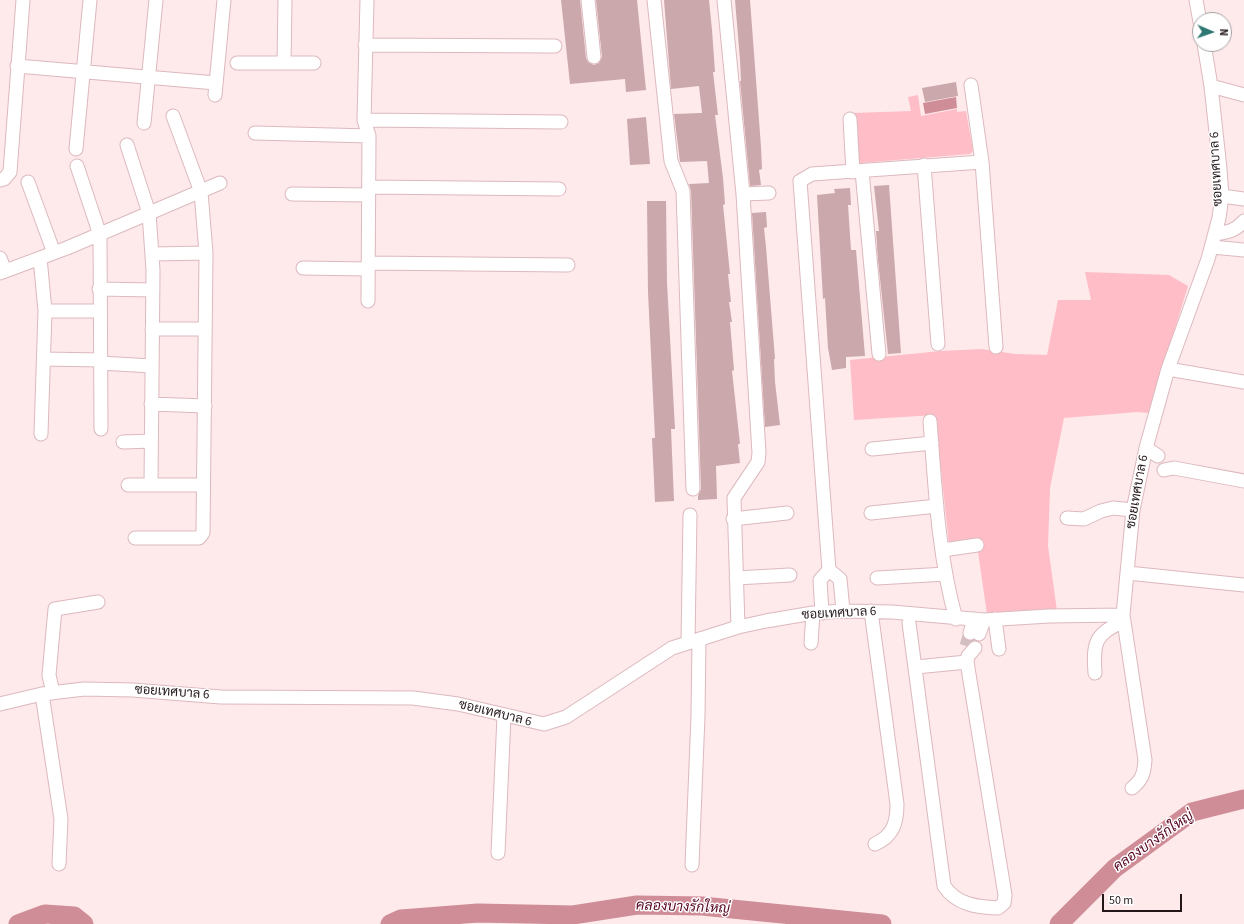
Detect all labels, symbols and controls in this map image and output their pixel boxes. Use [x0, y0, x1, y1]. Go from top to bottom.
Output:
north arrow [1192, 12, 1232, 52]
text: N [1216, 28, 1231, 36]
street label: ซอยเทศบาล 6 [1207, 131, 1227, 207]
street label: ซอยเทศบาล 6 [1124, 454, 1152, 530]
street label: ซอยเทศบาล 6 [801, 604, 877, 624]
street label: ซอยเทศบาล 6 [134, 683, 210, 703]
street label: ซอยเทศบาล 6 [457, 697, 533, 731]
water label: คลองบางรักใหญ่ [1111, 808, 1197, 876]
scale bar [1104, 886, 1184, 912]
text: 50 m [1109, 892, 1133, 909]
water label: คลองบางรักใหญ่ [636, 898, 730, 918]

